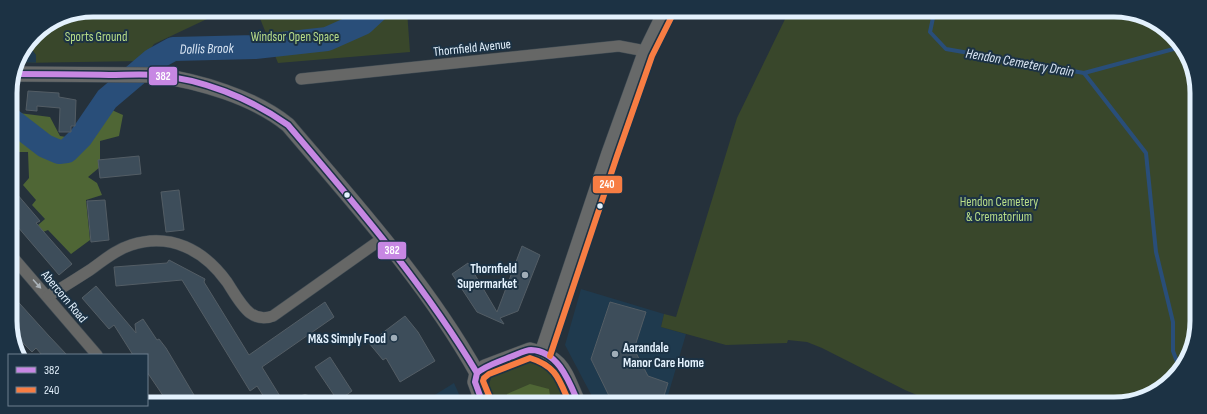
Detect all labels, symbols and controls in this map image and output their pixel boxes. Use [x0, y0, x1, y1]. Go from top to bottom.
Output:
park label: Sports Ground [65, 29, 127, 45]
park label: Windsor Open Space [251, 29, 339, 45]
street label: Thornfield Avenue [432, 36, 512, 60]
water label: Dollis Brook [179, 40, 234, 58]
water label: Hendon Cemetery Drain [964, 45, 1076, 80]
line badge: 382 [148, 66, 178, 86]
text: 382 [155, 70, 171, 83]
line badge: 240 [592, 175, 623, 194]
text: 240 [599, 178, 615, 191]
unlabelled marker [342, 190, 352, 200]
park label: Hendon Cemetery & Crematorium [960, 194, 1038, 225]
unlabelled marker [595, 201, 605, 211]
line badge: 382 [377, 241, 407, 260]
text: 382 [384, 244, 400, 257]
place label: Thornfield Supermarket [457, 261, 518, 292]
street label: Abercorn Road [37, 266, 91, 326]
marker: Thornfield Supermarket [520, 270, 530, 280]
one-way arrow [33, 279, 42, 289]
place label: M&S Simply Food [308, 331, 386, 347]
marker: M&S Simply Food [389, 333, 399, 343]
place label: Aarandale Manor Care Home [622, 340, 705, 371]
marker: Aarandale Manor Care Home [610, 349, 620, 359]
legend [8, 354, 148, 406]
text: 382 [44, 363, 59, 378]
text: 240 [44, 383, 59, 398]

